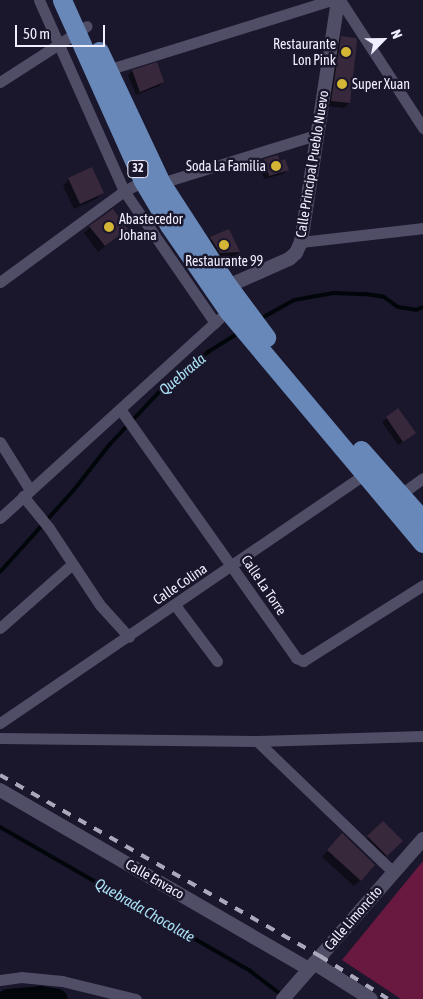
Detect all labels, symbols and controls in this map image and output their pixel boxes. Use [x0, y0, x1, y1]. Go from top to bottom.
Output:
scale bar [18, 15, 108, 47]
north arrow [358, 15, 408, 65]
text: 50 m [23, 25, 50, 42]
text: N [388, 27, 406, 41]
place label: Restaurante Lon Pink [273, 36, 336, 68]
marker: Restaurante Lon Pink [340, 46, 352, 58]
place label: Super Xuan [352, 76, 410, 92]
marker: Super Xuan [336, 78, 348, 90]
street label: Calle Principal Pueblo Nuevo [292, 89, 332, 239]
place label: Soda La Familia [186, 158, 266, 174]
road number: 32 [127, 160, 149, 178]
marker: Soda La Familia [270, 160, 282, 172]
place label: Abastecedor Johana [119, 211, 183, 243]
marker: Abastecedor Johana [103, 221, 115, 233]
marker: Restaurante 99 [218, 239, 230, 251]
place label: Restaurante 99 [185, 253, 263, 269]
water label: Quebrada [155, 349, 209, 399]
street label: Calle La Torre [238, 552, 290, 618]
street label: Calle Colina [150, 560, 210, 608]
street label: Calle Envaco [123, 855, 187, 903]
water label: Quebrada Chocolate [92, 874, 198, 946]
street label: Calle Limoncito [321, 883, 385, 953]

